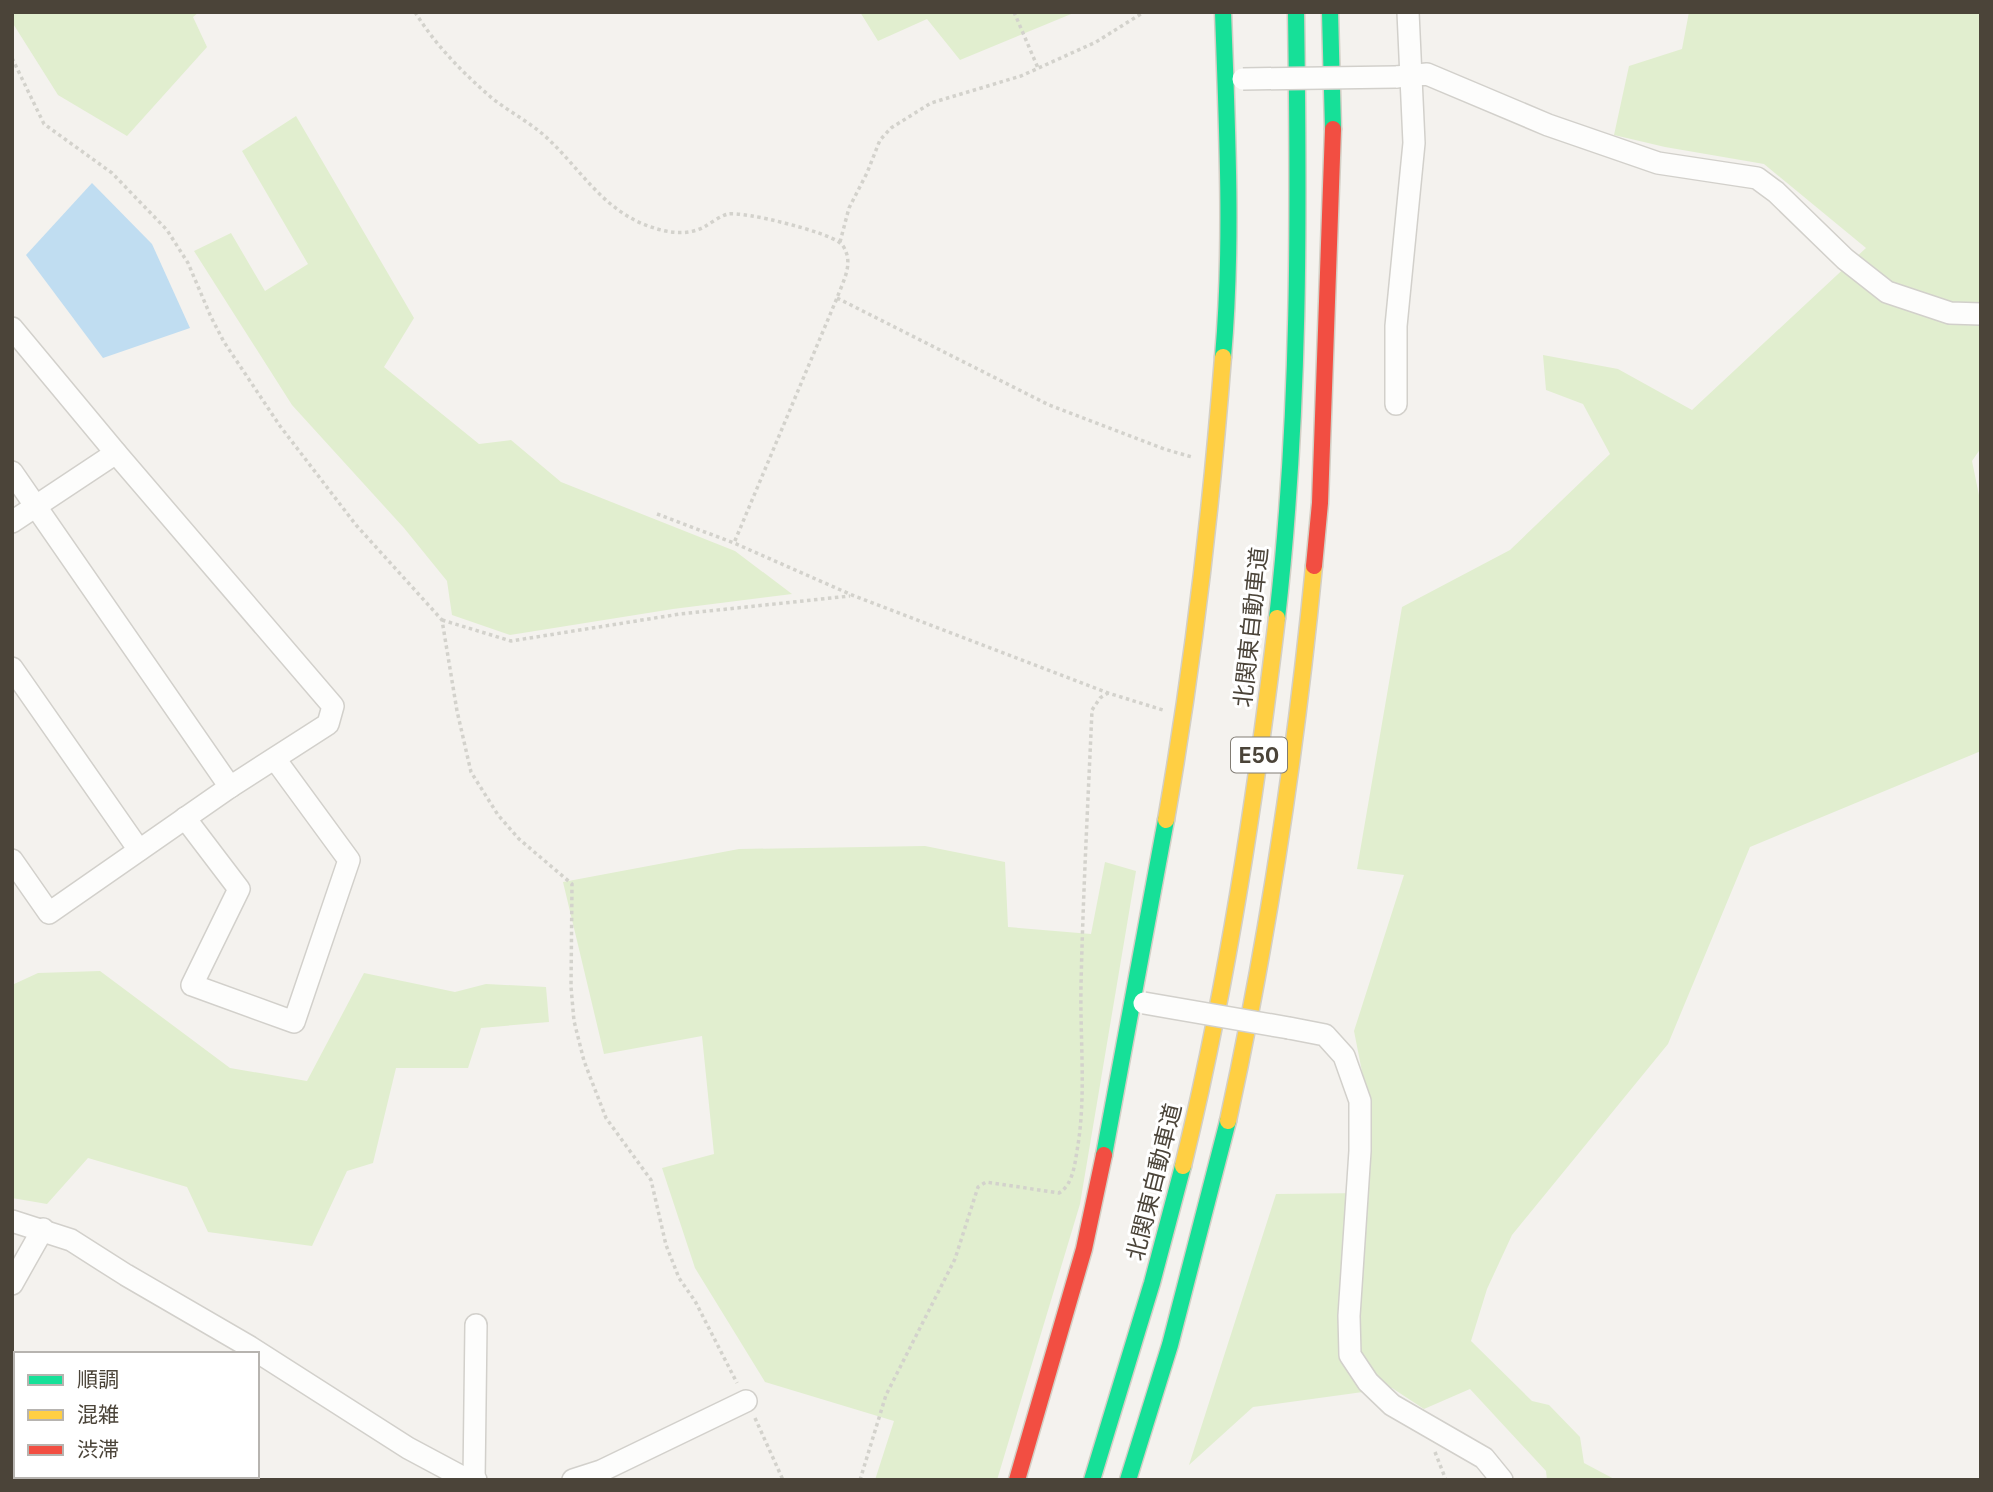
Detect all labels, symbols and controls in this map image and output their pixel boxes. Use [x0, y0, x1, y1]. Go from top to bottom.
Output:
street label: 北関東自動車道 [1229, 545, 1273, 709]
road number: E50 [1231, 738, 1287, 772]
street label: 北関東自動車道 [1121, 1101, 1187, 1263]
legend [14, 1352, 259, 1478]
text: 順調 [77, 1367, 119, 1392]
text: 混雑 [77, 1402, 119, 1427]
text: 渋滞 [77, 1437, 119, 1462]

